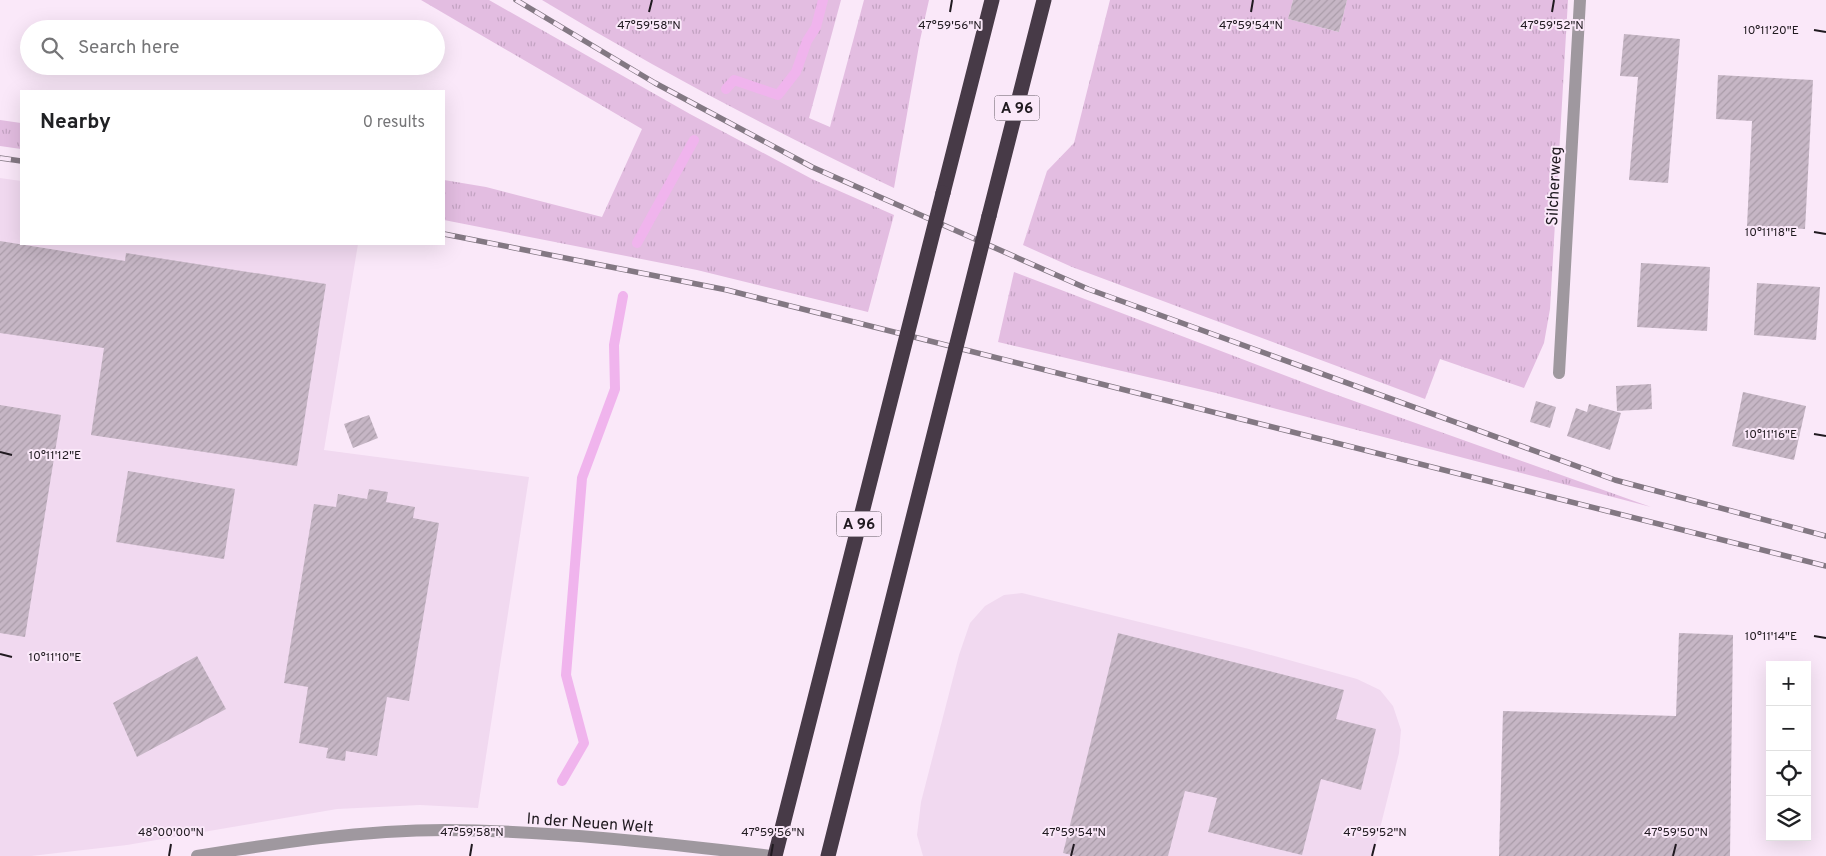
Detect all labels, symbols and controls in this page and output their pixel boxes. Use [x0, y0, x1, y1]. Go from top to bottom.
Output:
text: 47°59'58"N [617, 18, 681, 34]
text: 47°59'56"N [918, 18, 982, 34]
text: 47°59'54"N [1219, 18, 1283, 34]
text: 47°59'52"N [1520, 18, 1584, 34]
search box [20, 20, 445, 75]
text: 10°11'20"E [1743, 23, 1799, 39]
icon: search [38, 34, 66, 62]
text: Search here [78, 36, 180, 60]
road number: A 96 [994, 96, 1040, 120]
text: Nearby [40, 109, 111, 136]
text: 0 results [363, 113, 425, 133]
street label: Silcherweg [1543, 146, 1567, 226]
text: 10°11'18"E [1745, 225, 1797, 241]
text: 10°11'16"E [1745, 427, 1797, 443]
text: 10°11'12"E [29, 448, 81, 464]
road number: A 96 [836, 512, 882, 536]
text: 10°11'14"E [1745, 629, 1797, 645]
text: 10°11'10"E [29, 650, 81, 666]
map controls [1766, 661, 1811, 841]
button: + [1766, 661, 1811, 706]
button: − [1766, 706, 1811, 751]
button: locate [1766, 751, 1811, 796]
button: layers [1766, 796, 1811, 841]
street label: In der Neuen Welt [526, 810, 654, 838]
text: 48°00'00"N [138, 825, 204, 841]
text: 47°59'58"N [440, 825, 504, 841]
text: 47°59'56"N [741, 825, 805, 841]
text: 47°59'54"N [1042, 825, 1106, 841]
text: 47°59'52"N [1343, 825, 1407, 841]
text: 47°59'50"N [1644, 825, 1708, 841]

